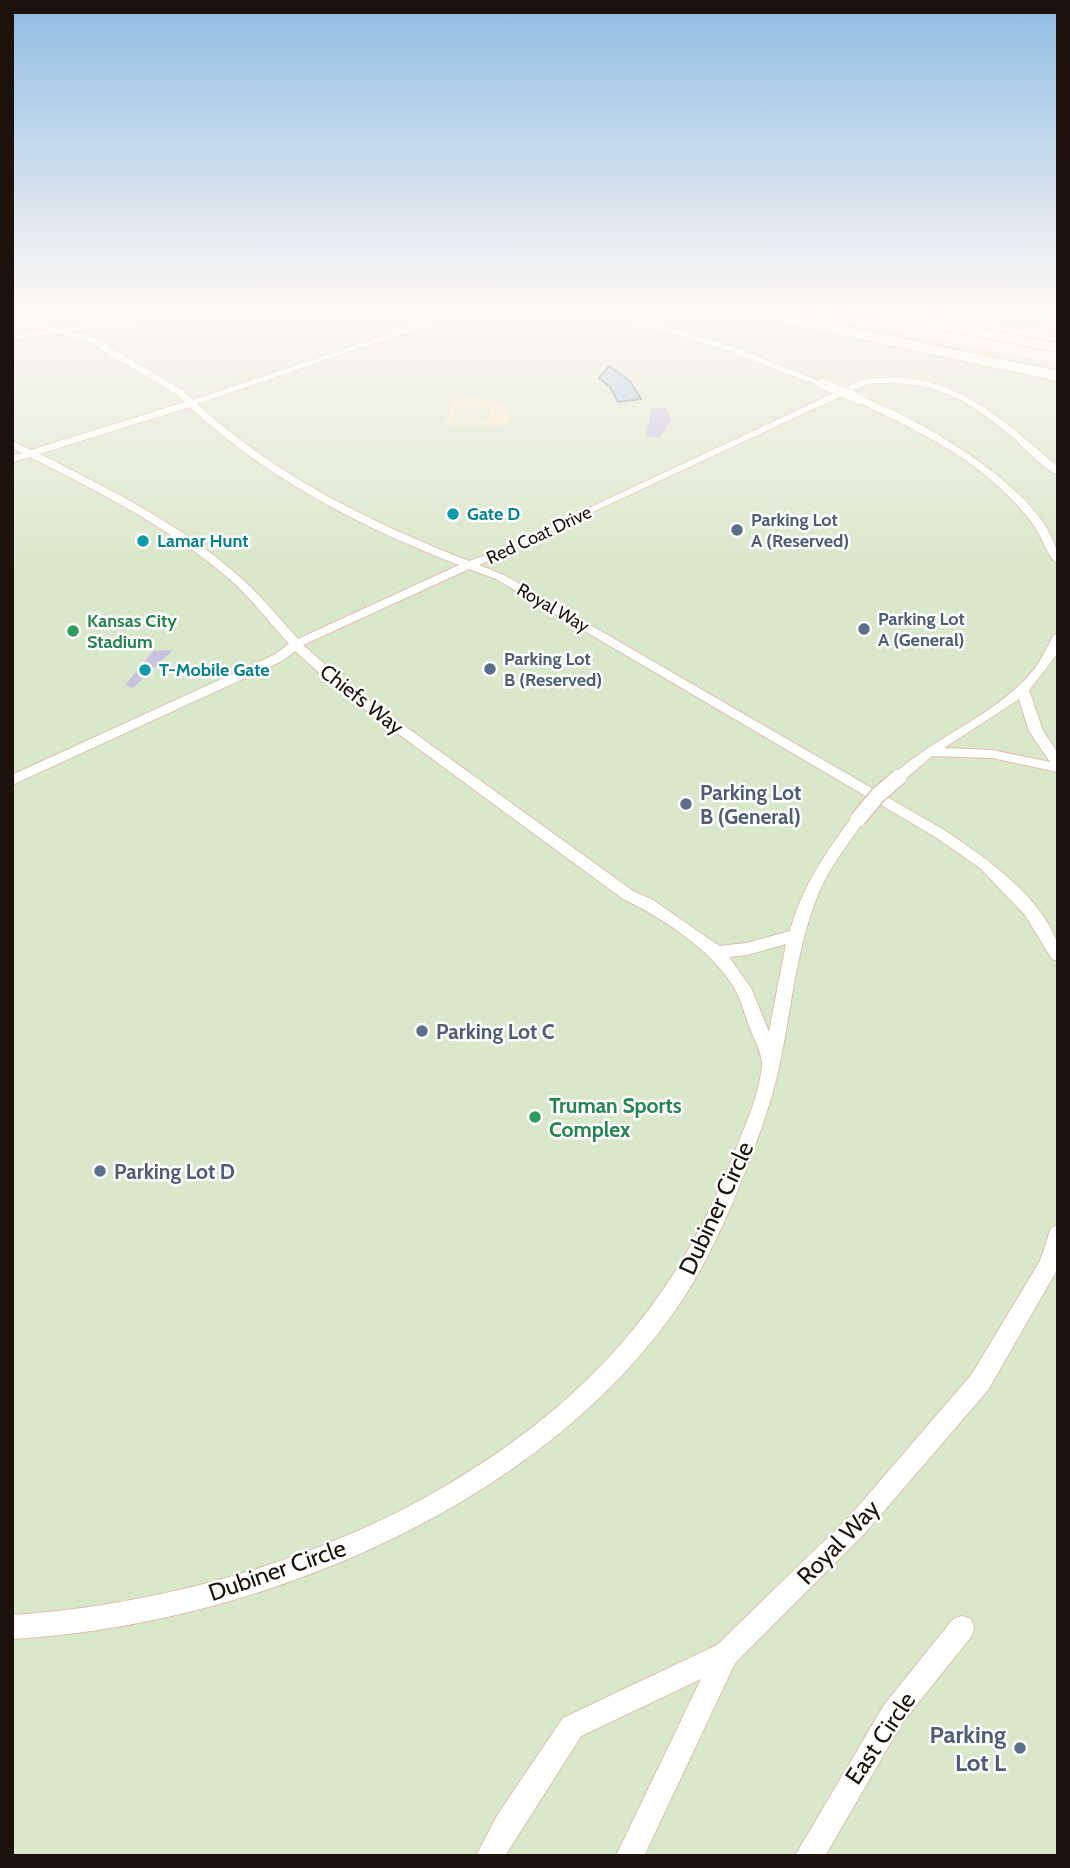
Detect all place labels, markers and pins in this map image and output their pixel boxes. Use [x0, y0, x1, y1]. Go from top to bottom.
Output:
place label: Gate D [467, 503, 520, 525]
marker: Gate D [445, 506, 461, 522]
place label: Parking Lot A (Reserved) [751, 509, 849, 552]
marker: Parking Lot A (Reserved) [729, 522, 745, 538]
place label: Lamar Hunt [157, 530, 248, 552]
marker: Lamar Hunt [135, 533, 151, 549]
place label: Parking Lot A (General) [878, 608, 965, 651]
place label: Kansas City Stadium [87, 610, 177, 653]
marker: Parking Lot A (General) [856, 621, 872, 637]
marker: Kansas City Stadium [65, 623, 81, 639]
place label: Parking Lot B (Reserved) [504, 648, 602, 691]
place label: T-Mobile Gate [159, 659, 270, 681]
marker: Parking Lot B (Reserved) [482, 661, 498, 677]
marker: T-Mobile Gate [137, 662, 153, 678]
place label: Parking Lot B (General) [700, 780, 801, 829]
marker: Parking Lot B (General) [678, 796, 694, 812]
place label: Parking Lot C [436, 1019, 555, 1044]
marker: Parking Lot C [414, 1023, 430, 1039]
place label: Truman Sports Complex [549, 1093, 682, 1142]
marker: Truman Sports Complex [527, 1109, 543, 1125]
place label: Parking Lot D [114, 1159, 235, 1184]
marker: Parking Lot D [92, 1163, 108, 1179]
place label: Parking Lot L [929, 1720, 1006, 1777]
marker: Parking Lot L [1012, 1740, 1028, 1756]

